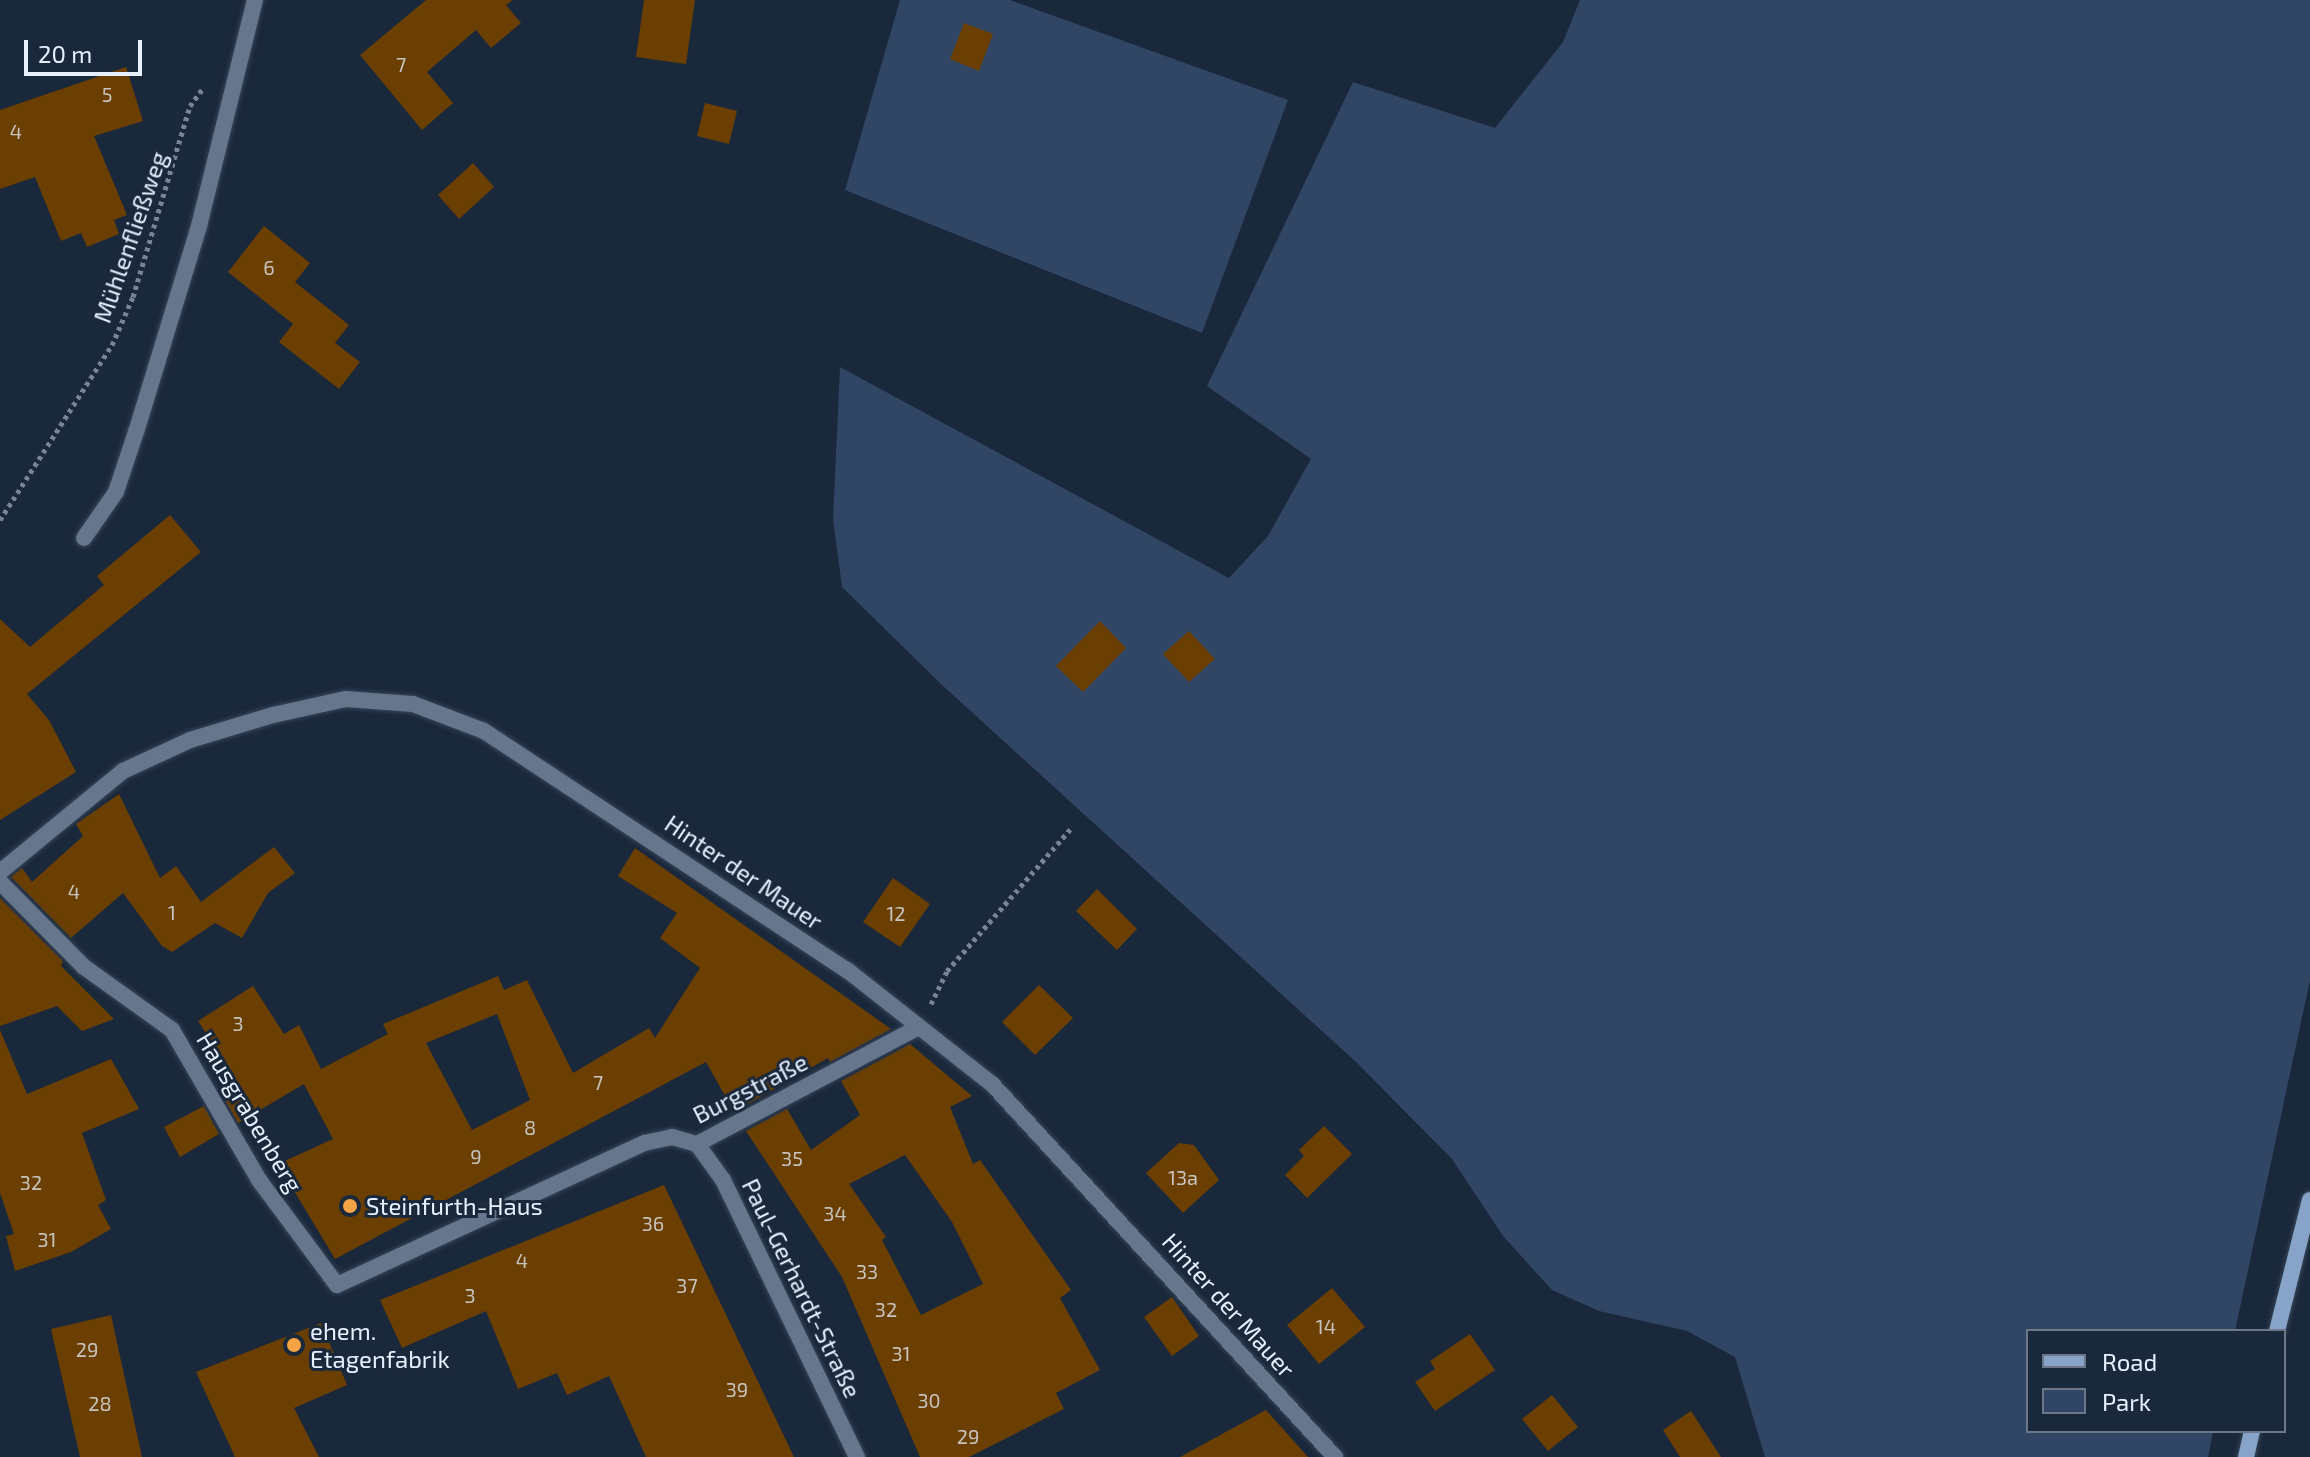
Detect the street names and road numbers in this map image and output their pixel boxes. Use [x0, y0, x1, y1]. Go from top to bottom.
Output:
street label: Mühlenfließweg [87, 148, 173, 326]
street label: Hinter der Mauer [659, 808, 829, 936]
street label: Hausgrabenberg [191, 1027, 309, 1197]
street label: Burgstraße [688, 1047, 812, 1129]
street label: Paul-Gerhardt-Straße [736, 1174, 868, 1402]
street label: Hinter der Mauer [1156, 1227, 1302, 1383]

